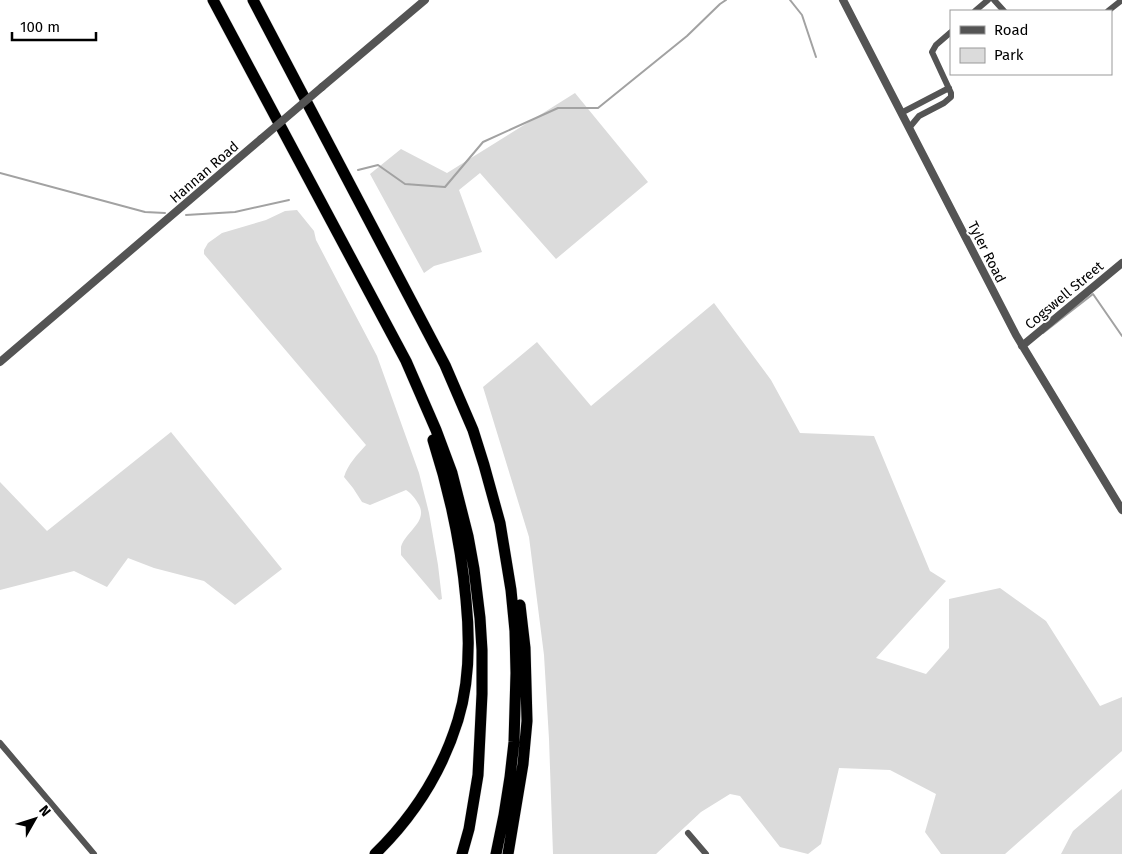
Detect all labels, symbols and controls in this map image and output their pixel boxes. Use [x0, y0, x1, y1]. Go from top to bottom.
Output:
scale bar [12, 10, 96, 42]
legend [950, 10, 1112, 75]
text: 100 m [20, 18, 60, 36]
text: Road [994, 21, 1029, 39]
text: Park [994, 46, 1024, 64]
street label: Hannan Road [167, 138, 242, 207]
street label: Tyler Road [964, 219, 1009, 286]
street label: Cogswell Street [1022, 257, 1108, 333]
north arrow [10, 794, 60, 844]
text: N [35, 802, 54, 820]

